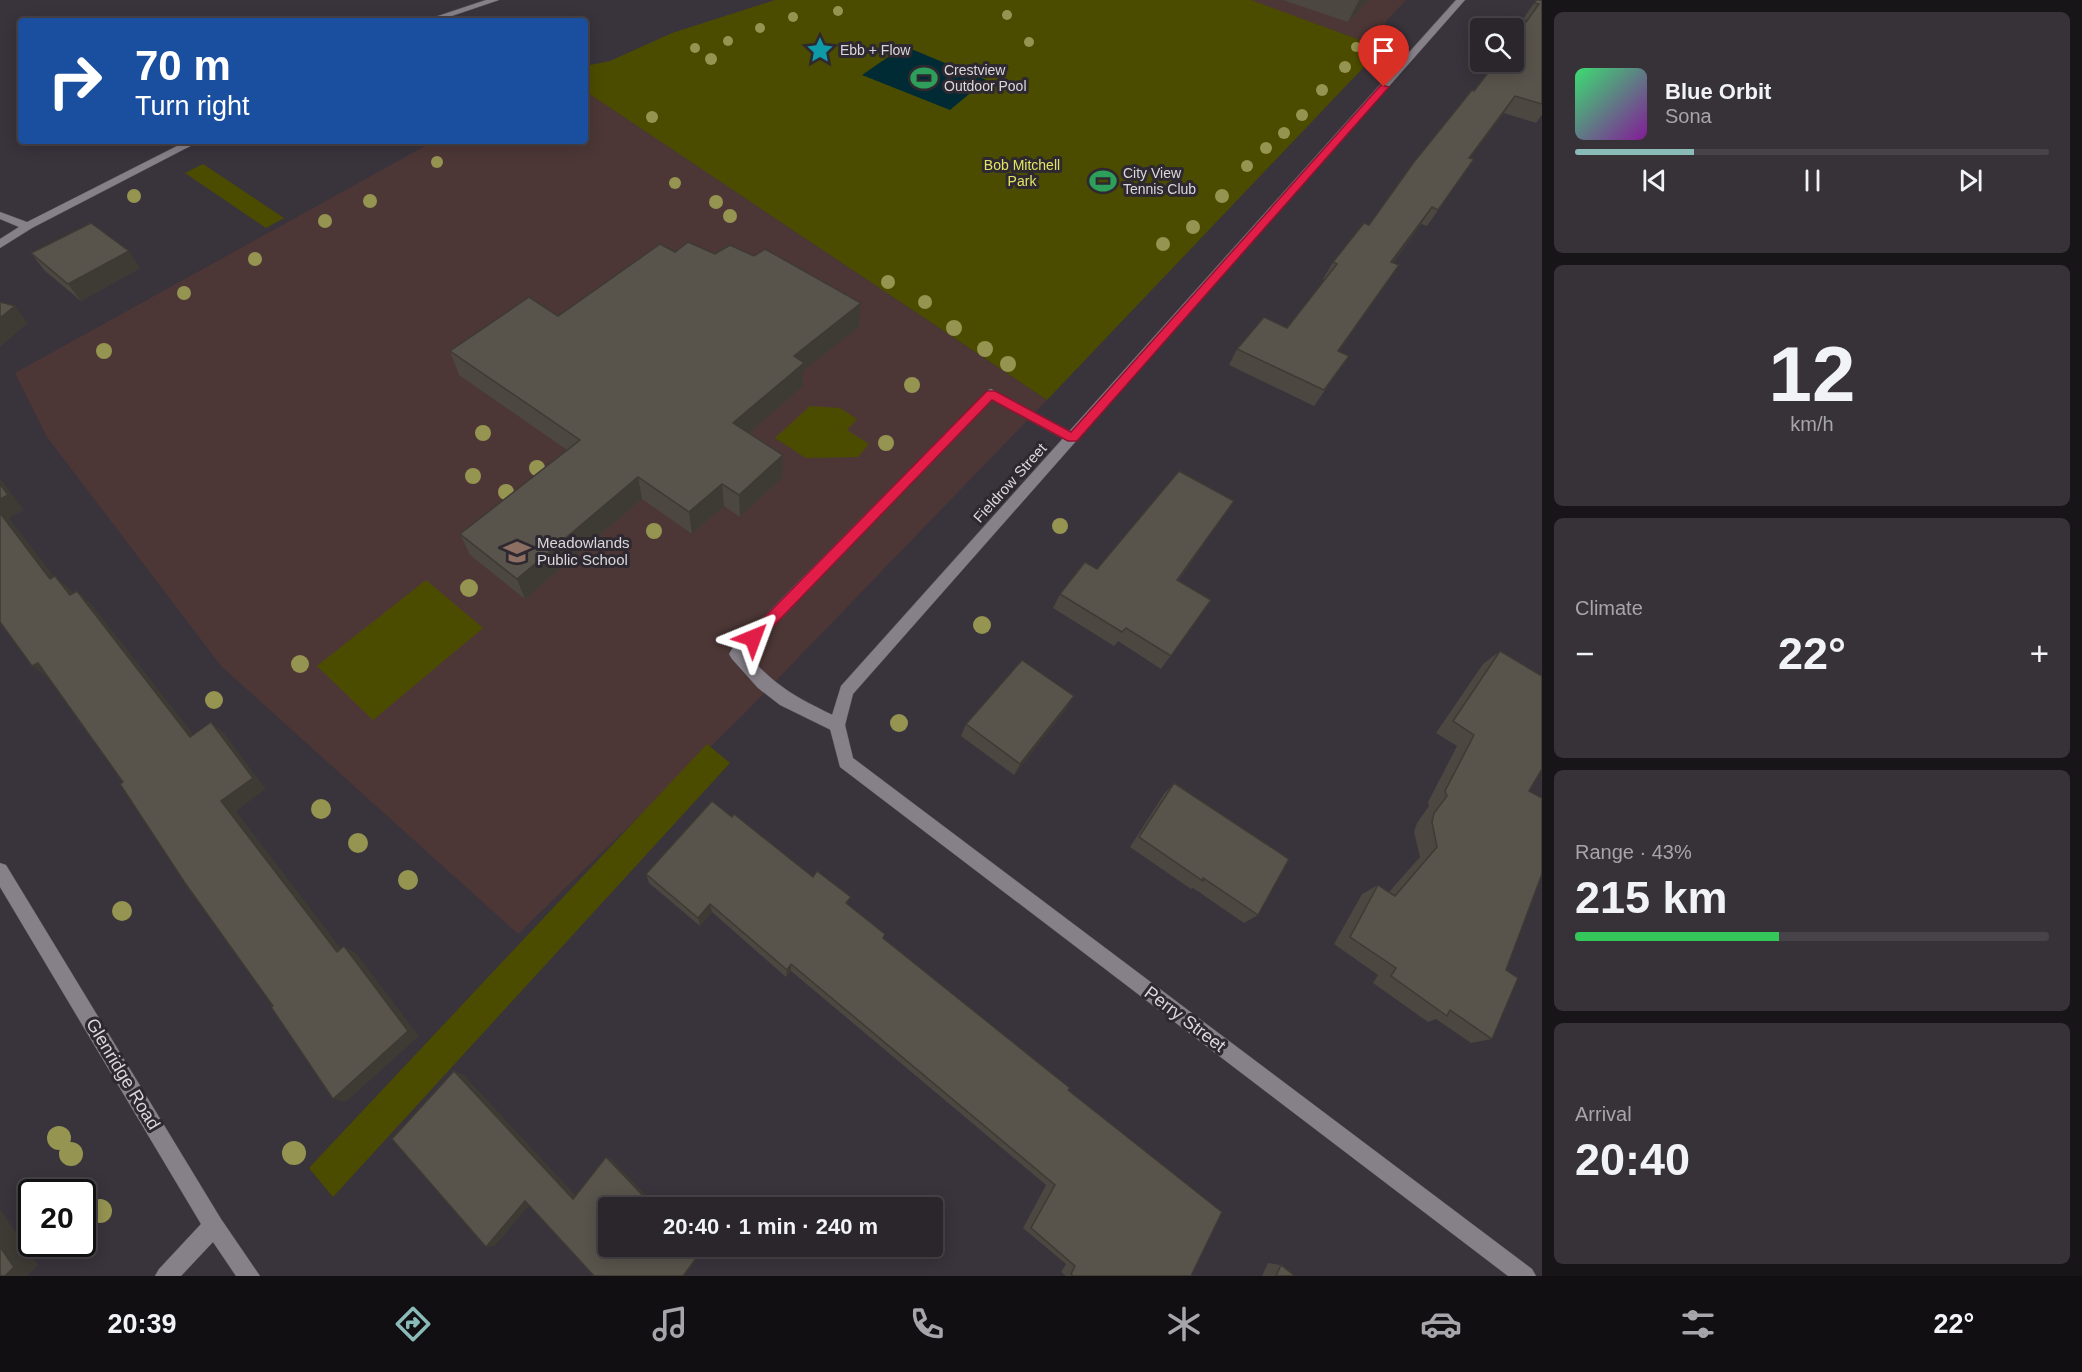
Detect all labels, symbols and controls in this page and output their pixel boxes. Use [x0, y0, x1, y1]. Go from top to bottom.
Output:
map controls [1470, 18, 1524, 72]
button: search [1470, 18, 1524, 72]
pin [1358, 25, 1409, 87]
icon: arrive [1367, 34, 1400, 67]
place icon: Ebb + Flow [805, 35, 835, 65]
icon: right [36, 42, 114, 120]
text: 70 m [135, 42, 231, 89]
place label: Ebb + Flow [840, 42, 911, 58]
place label: Crestview Outdoor Pool [944, 62, 1027, 94]
sports icon: Crestview Outdoor Pool [909, 63, 939, 93]
text: Blue Orbit [1665, 79, 1771, 104]
text: Turn right [135, 91, 250, 121]
text: Sona [1665, 105, 1712, 127]
park label: Bob Mitchell Park [984, 157, 1060, 189]
icon: previous [1638, 164, 1671, 197]
icon: pause [1796, 164, 1829, 197]
icon: next [1954, 164, 1987, 197]
place label: City View Tennis Club [1123, 165, 1196, 197]
sports icon: City View Tennis Club [1088, 166, 1118, 196]
text: 12 [1769, 330, 1855, 418]
text: km/h [1790, 413, 1834, 435]
street label: Fieldrow Street [970, 439, 1050, 526]
place label: Meadowlands Public School [537, 534, 630, 568]
school or university icon: Meadowlands Public School [502, 537, 532, 567]
text: Climate [1575, 597, 1643, 619]
position arrow [721, 606, 785, 670]
text: 22° [1778, 628, 1846, 679]
text: − [1575, 635, 1594, 672]
text: + [2030, 635, 2049, 672]
text: Range · 43% [1575, 841, 1692, 863]
text: 215 km [1575, 872, 1728, 923]
street label: Perry Street [1141, 982, 1229, 1056]
street label: Glenridge Road [82, 1015, 164, 1133]
text: Arrival [1575, 1103, 1632, 1125]
text: 20:40 [1575, 1134, 1690, 1185]
speed limit sign: 20 [18, 1179, 96, 1257]
text: 20:40 · 1 min · 240 m [663, 1214, 878, 1239]
icon: directions [392, 1303, 434, 1345]
icon: music [649, 1303, 691, 1345]
icon: phone [906, 1303, 948, 1345]
icon: climate [1163, 1303, 1205, 1345]
icon: car [1420, 1303, 1462, 1345]
icon: filters [1677, 1303, 1719, 1345]
text: 20:39 [108, 1309, 177, 1339]
text: 22° [1934, 1309, 1974, 1339]

